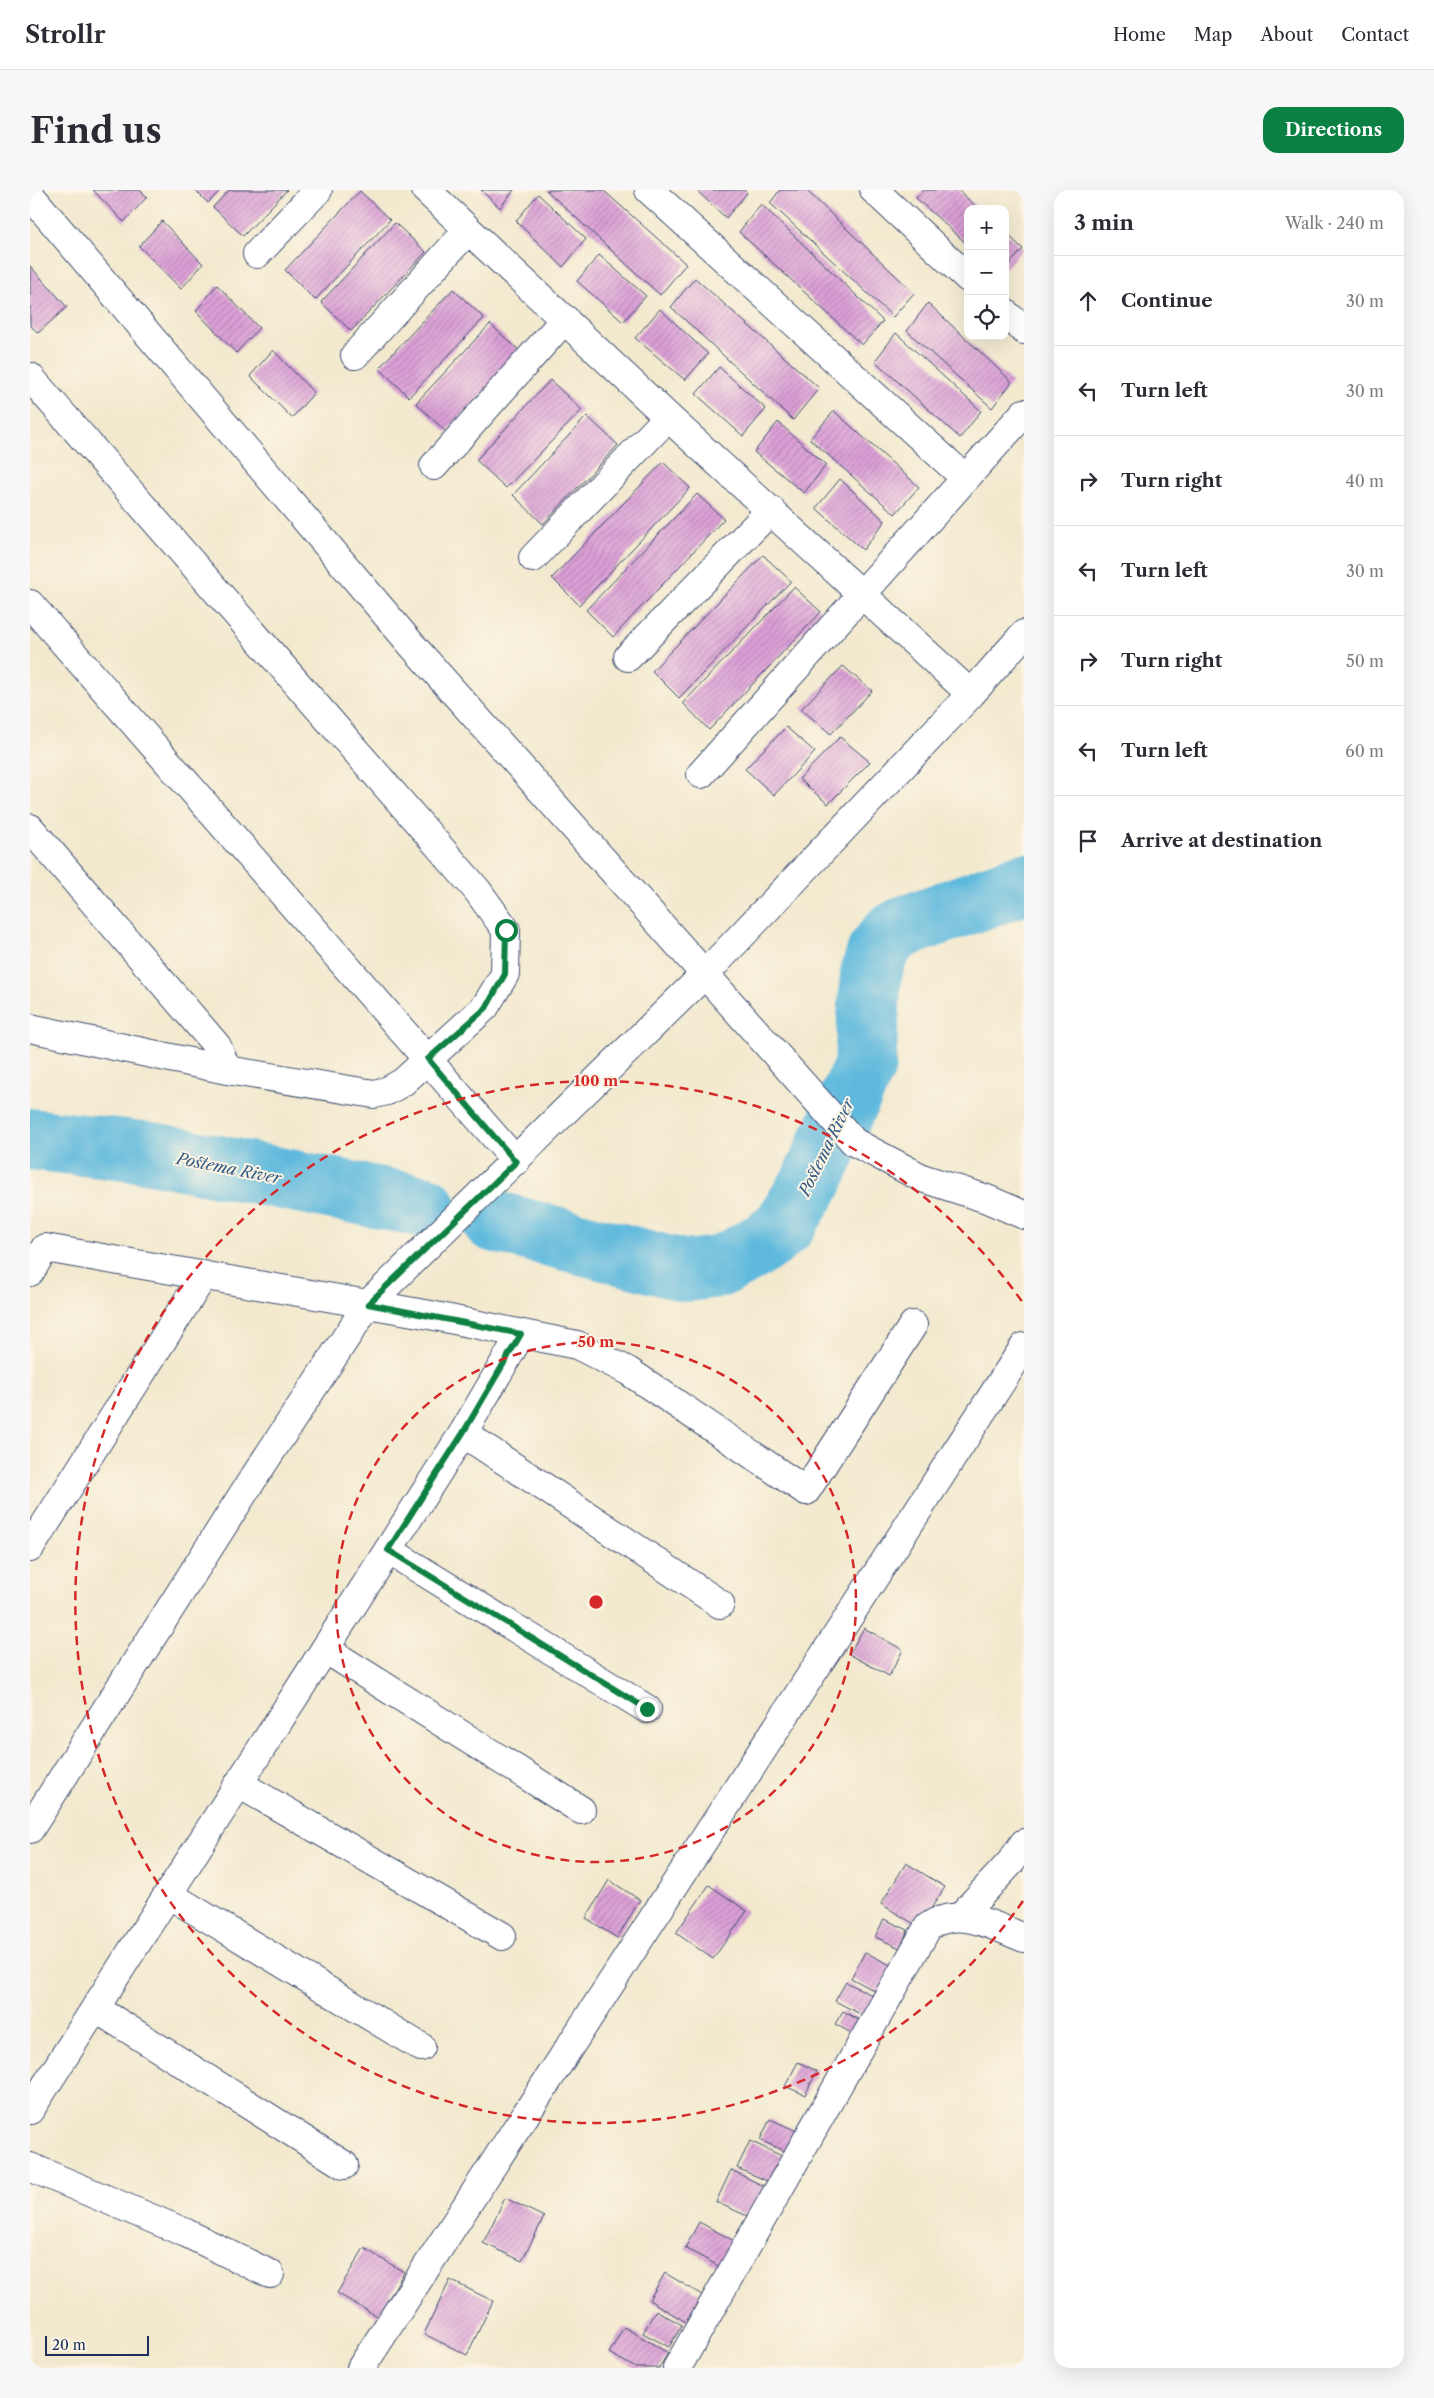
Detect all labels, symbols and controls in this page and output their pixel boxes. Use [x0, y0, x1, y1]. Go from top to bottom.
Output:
text: Strollr [25, 20, 105, 49]
text: Home [1113, 24, 1166, 46]
text: Map [1194, 24, 1232, 46]
text: About [1260, 24, 1313, 46]
text: Contact [1341, 24, 1409, 46]
button: Directions [1263, 107, 1404, 153]
text: Find us [30, 109, 162, 152]
map controls [964, 205, 1009, 340]
button: + [964, 205, 1009, 250]
text: 3 min [1074, 210, 1134, 235]
text: Walk · 240 m [1285, 213, 1384, 233]
button: − [964, 250, 1009, 295]
icon: ahead [1074, 287, 1102, 315]
text: Continue [1121, 289, 1213, 312]
text: 30 m [1346, 291, 1384, 311]
button: locate [964, 295, 1009, 340]
icon: left [1074, 377, 1102, 405]
text: Turn left [1121, 379, 1208, 402]
text: 30 m [1346, 381, 1384, 401]
icon: right [1074, 467, 1102, 495]
text: Turn right [1121, 469, 1222, 492]
text: 40 m [1345, 471, 1384, 491]
icon: left [1074, 557, 1102, 585]
text: Turn left [1121, 559, 1208, 582]
text: 30 m [1346, 561, 1384, 581]
icon: right [1074, 647, 1102, 675]
text: Turn right [1121, 649, 1222, 672]
text: 50 m [1346, 651, 1384, 671]
icon: left [1074, 737, 1102, 765]
text: Turn left [1121, 739, 1208, 762]
text: 60 m [1345, 741, 1384, 761]
icon: arrive [1074, 827, 1102, 855]
text: Arrive at destination [1121, 829, 1322, 852]
route start [495, 919, 518, 942]
text: 100 m [574, 1071, 618, 1090]
water label: Postema River [793, 1094, 859, 1201]
water label: Postema River [173, 1148, 284, 1188]
text: 50 m [578, 1332, 614, 1351]
centre of rings [587, 1593, 605, 1611]
route end [636, 1698, 659, 1721]
scale bar [45, 2333, 149, 2356]
text: 20 m [52, 2336, 86, 2354]

